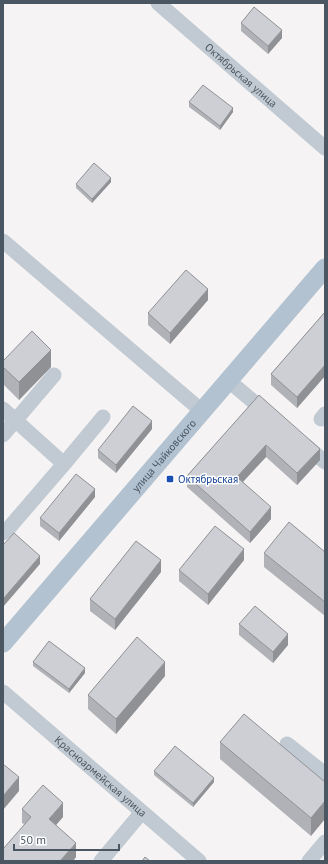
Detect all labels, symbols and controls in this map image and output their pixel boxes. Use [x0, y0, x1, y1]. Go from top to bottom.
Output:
street label: Октябрьская улица [202, 40, 280, 110]
street label: улица Чайковского [129, 416, 199, 495]
place label: Октябрьская [178, 472, 238, 486]
marker: Октябрьская [165, 474, 175, 484]
street label: Красноармейская улица [52, 733, 150, 820]
scale bar [14, 826, 119, 852]
text: 50 m [20, 832, 46, 847]

